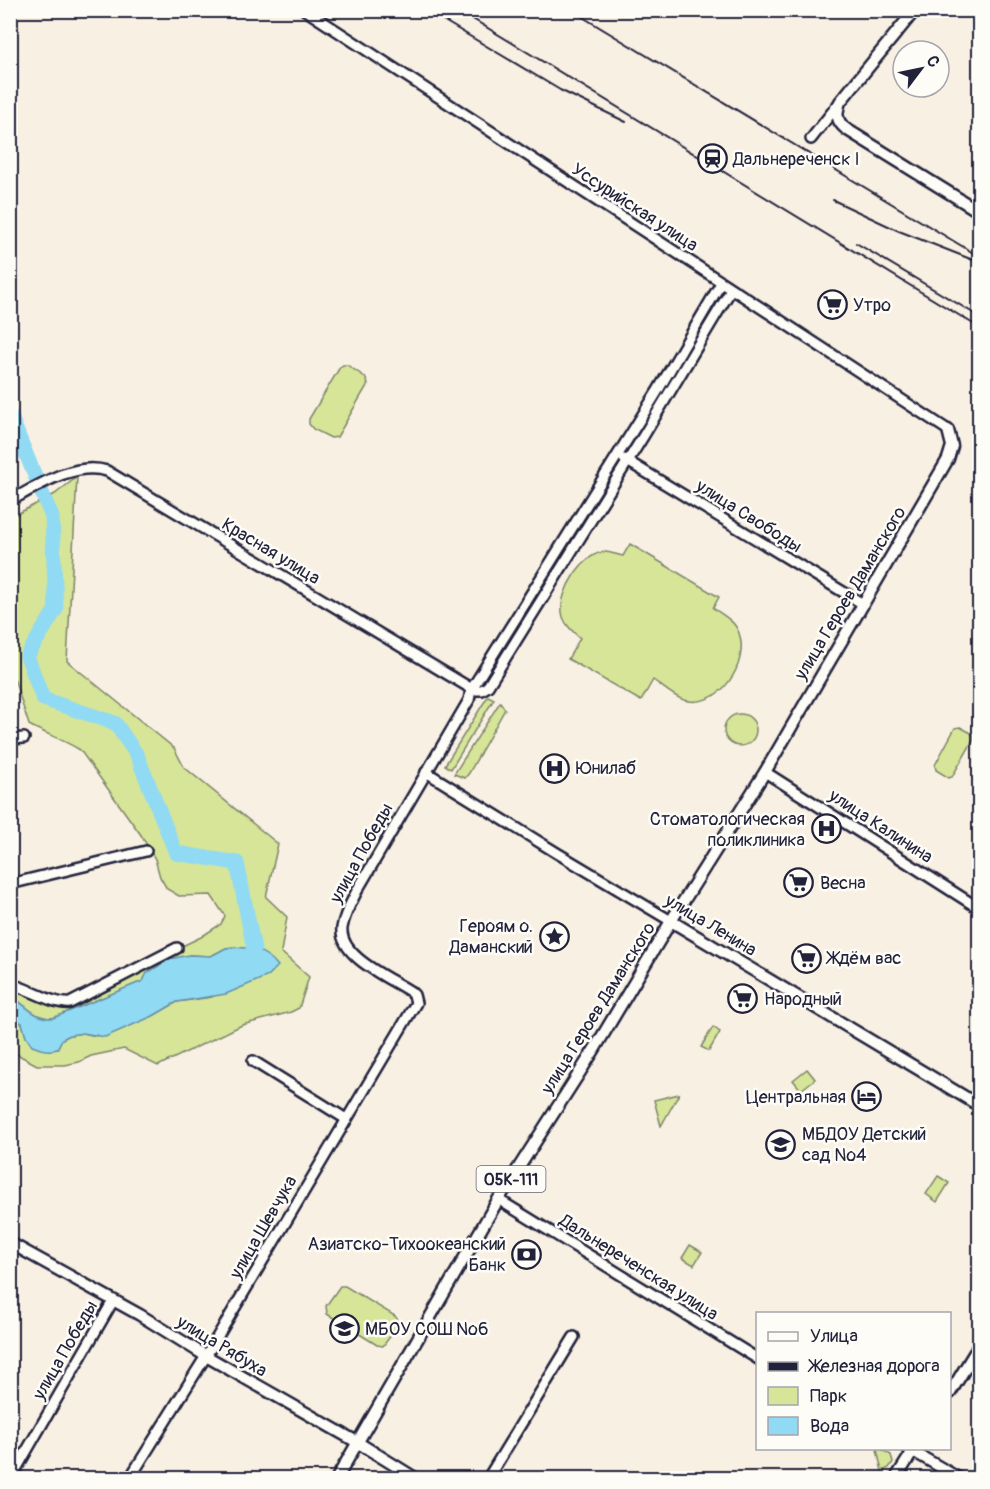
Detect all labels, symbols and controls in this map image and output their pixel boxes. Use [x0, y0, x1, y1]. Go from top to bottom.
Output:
north arrow [891, 39, 951, 99]
text: С [922, 52, 944, 71]
station icon: Дальнереченск I [696, 143, 728, 175]
place label: Дальнереченск I [732, 148, 860, 171]
street label: Уссурийская улица [567, 158, 702, 257]
supermarket icon: Утро [816, 289, 848, 321]
place label: Утро [853, 294, 891, 317]
street label: улица Свободы [691, 474, 806, 558]
street label: улица Героев Даманского [789, 502, 912, 685]
street label: Красная улица [217, 513, 324, 590]
hospital icon: Юнилаб [539, 752, 571, 784]
place label: Юнилаб [576, 757, 636, 780]
street label: улица Калинина [824, 784, 937, 869]
street label: улица Победы [324, 799, 398, 908]
place label: Стоматологическая поликлиника [650, 808, 805, 852]
hospital icon: Стоматологическая поликлиника [810, 813, 842, 845]
supermarket icon: Весна [783, 867, 815, 899]
place label: Весна [820, 872, 866, 895]
street label: улица Ленина [660, 889, 761, 962]
place label: Героям о. Даманский [449, 915, 533, 959]
street label: улица Героев Даманского [536, 918, 661, 1099]
place icon: Героям о. Даманский [538, 920, 570, 952]
supermarket icon: Ждём вас [791, 942, 823, 974]
place label: Ждём вас [825, 947, 901, 970]
supermarket icon: Народный [727, 983, 759, 1015]
place label: Народный [764, 988, 842, 1011]
hotel icon: Центральная [851, 1081, 883, 1113]
place label: Центральная [746, 1086, 846, 1109]
place label: МБДОУ Детский сад №4 [802, 1123, 926, 1167]
school or university icon: МБДОУ Детский сад №4 [765, 1128, 797, 1160]
road number: 05К-111 [476, 1166, 546, 1192]
street label: улица Шевчука [224, 1171, 302, 1284]
street label: Дальнереченская улица [554, 1209, 722, 1326]
place label: Азиатско-Тихоокеанский Банк [308, 1233, 506, 1277]
bank icon: Азиатско-Тихоокеанский Банк [511, 1238, 543, 1270]
street label: улица Победы [27, 1297, 103, 1405]
street label: улица Рябуха [171, 1310, 271, 1382]
legend [756, 1312, 951, 1450]
school or university icon: МБОУ СОШ №6 [328, 1313, 360, 1345]
place label: МБОУ СОШ №6 [365, 1318, 488, 1341]
text: Улица [810, 1325, 858, 1348]
text: Железная дорога [807, 1355, 940, 1378]
text: Парк [810, 1385, 847, 1408]
text: Вода [810, 1415, 849, 1438]

